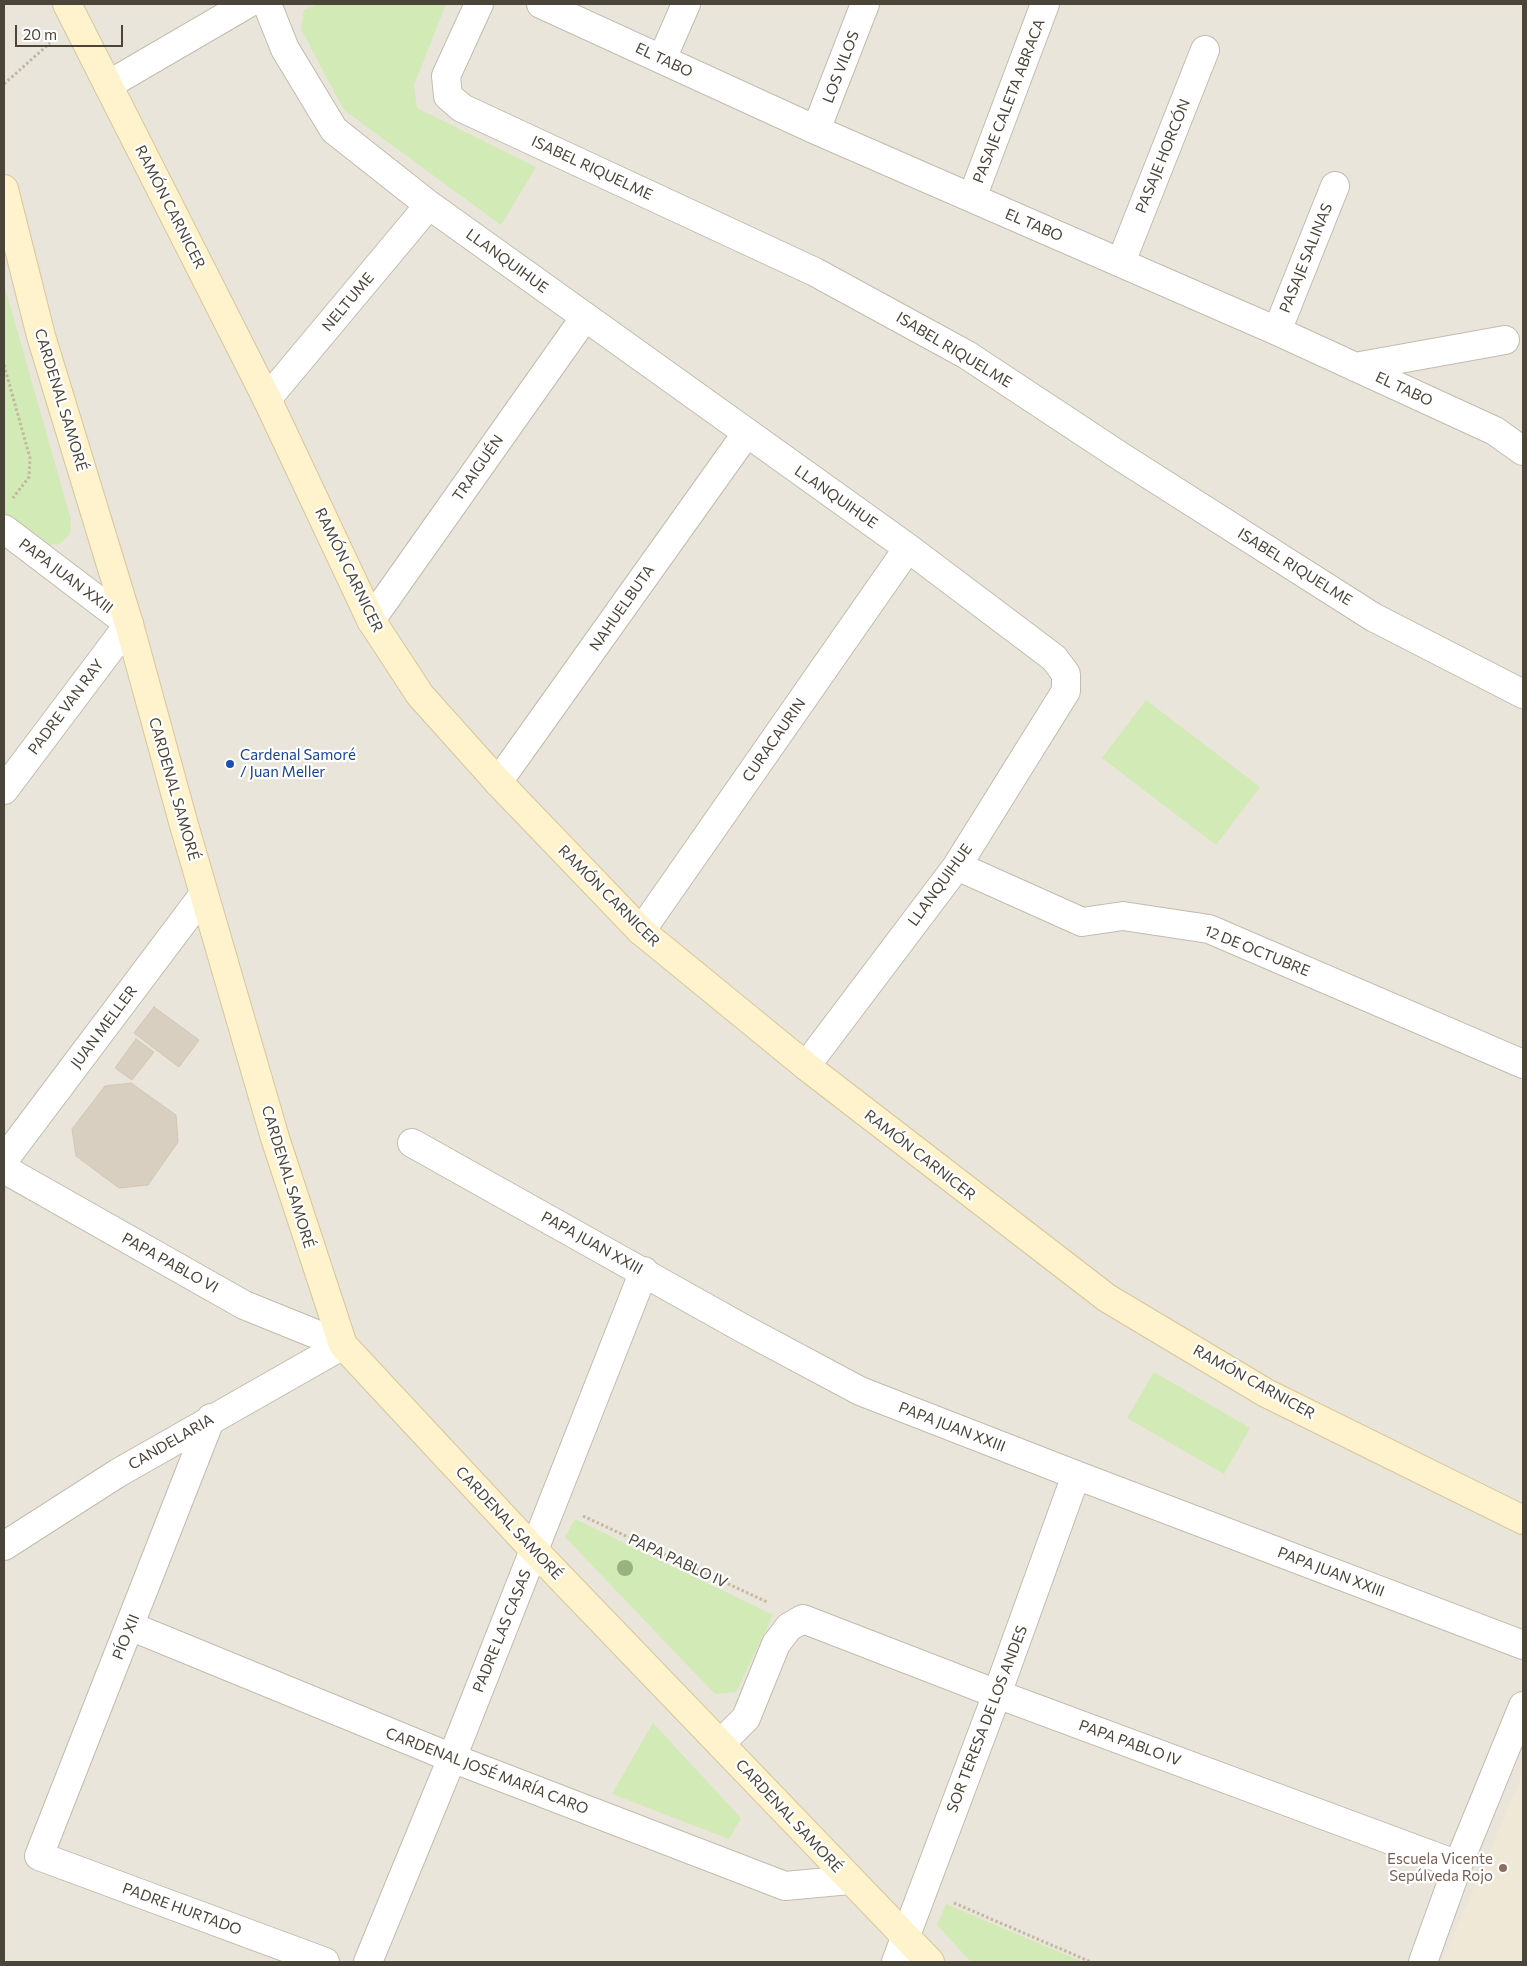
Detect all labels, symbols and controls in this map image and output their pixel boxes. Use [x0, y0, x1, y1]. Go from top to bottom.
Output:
scale bar [18, 15, 125, 47]
street label: PASAJE CALETA ABRACA [969, 16, 1049, 186]
text: 20 m [23, 25, 57, 43]
street label: LOS VILOS [819, 28, 863, 106]
street label: EL TABO [633, 39, 695, 81]
street label: PASAJE HORCÓN [1132, 96, 1194, 216]
street label: ISABEL RIQUELME [529, 132, 655, 204]
street label: RAMÓN CARNICER [131, 142, 209, 272]
street label: PASAJE SALINAS [1276, 201, 1336, 315]
street label: EL TABO [1002, 205, 1066, 245]
street label: LLANQUIHUE [462, 225, 552, 297]
street label: NELTUME [318, 269, 378, 335]
street label: ISABEL RIQUELME [893, 308, 1015, 392]
street label: CARDENAL SAMORÉ [31, 327, 91, 473]
street label: EL TABO [1373, 368, 1435, 410]
street label: TRAIGUÉN [449, 432, 507, 504]
street label: LLANQUIHUE [791, 462, 881, 532]
street label: RAMÓN CARNICER [311, 505, 387, 635]
street label: ISABEL RIQUELME [1234, 525, 1356, 609]
street label: PAPA JUAN XXIII [15, 535, 117, 617]
street label: NAHUELBUTA [586, 562, 658, 654]
street label: PADRE VAN RAY [24, 656, 108, 758]
street label: CURACAURIN [739, 695, 809, 785]
street label: CARDENAL SAMORÉ [145, 715, 203, 863]
place label: Cardenal Samoré / Juan Meller [240, 746, 356, 781]
marker: Cardenal Samoré / Juan Meller [224, 758, 236, 770]
street label: LLANQUIHUE [904, 840, 976, 930]
street label: RAMÓN CARNICER [554, 841, 664, 951]
street label: 12 DE OCTUBRE [1202, 922, 1312, 980]
street label: JUAN MELLER [67, 982, 141, 1072]
street label: CARDENAL SAMORÉ [258, 1104, 318, 1250]
street label: RAMÓN CARNICER [861, 1106, 979, 1204]
street label: PAPA JUAN XXIII [538, 1208, 646, 1278]
street label: PAPA PABLO VI [119, 1229, 221, 1297]
street label: RAMÓN CARNICER [1190, 1341, 1318, 1423]
street label: PAPA JUAN XXIII [896, 1398, 1008, 1456]
street label: CANDELARIA [125, 1410, 217, 1474]
street label: CARDENAL SAMORÉ [452, 1463, 566, 1583]
street label: PAPA PABLO IV [626, 1530, 730, 1592]
street label: PAPA JUAN XXIII [1275, 1543, 1387, 1601]
street label: PADRE LAS CASAS [469, 1567, 535, 1695]
street label: PÍO XII [109, 1612, 143, 1662]
street label: SOR TERESA DE LOS ANDES [943, 1623, 1031, 1815]
street label: PAPA PABLO IV [1076, 1716, 1184, 1770]
street label: CARDENAL JOSÉ MARÍA CARO [383, 1724, 591, 1818]
street label: CARDENAL SAMORÉ [732, 1756, 846, 1876]
place label: Escuela Vicente Sepúlveda Rojo [1387, 1850, 1493, 1885]
marker: Escuela Vicente Sepúlveda Rojo [1497, 1862, 1509, 1874]
street label: PADRE HURTADO [120, 1879, 244, 1939]

